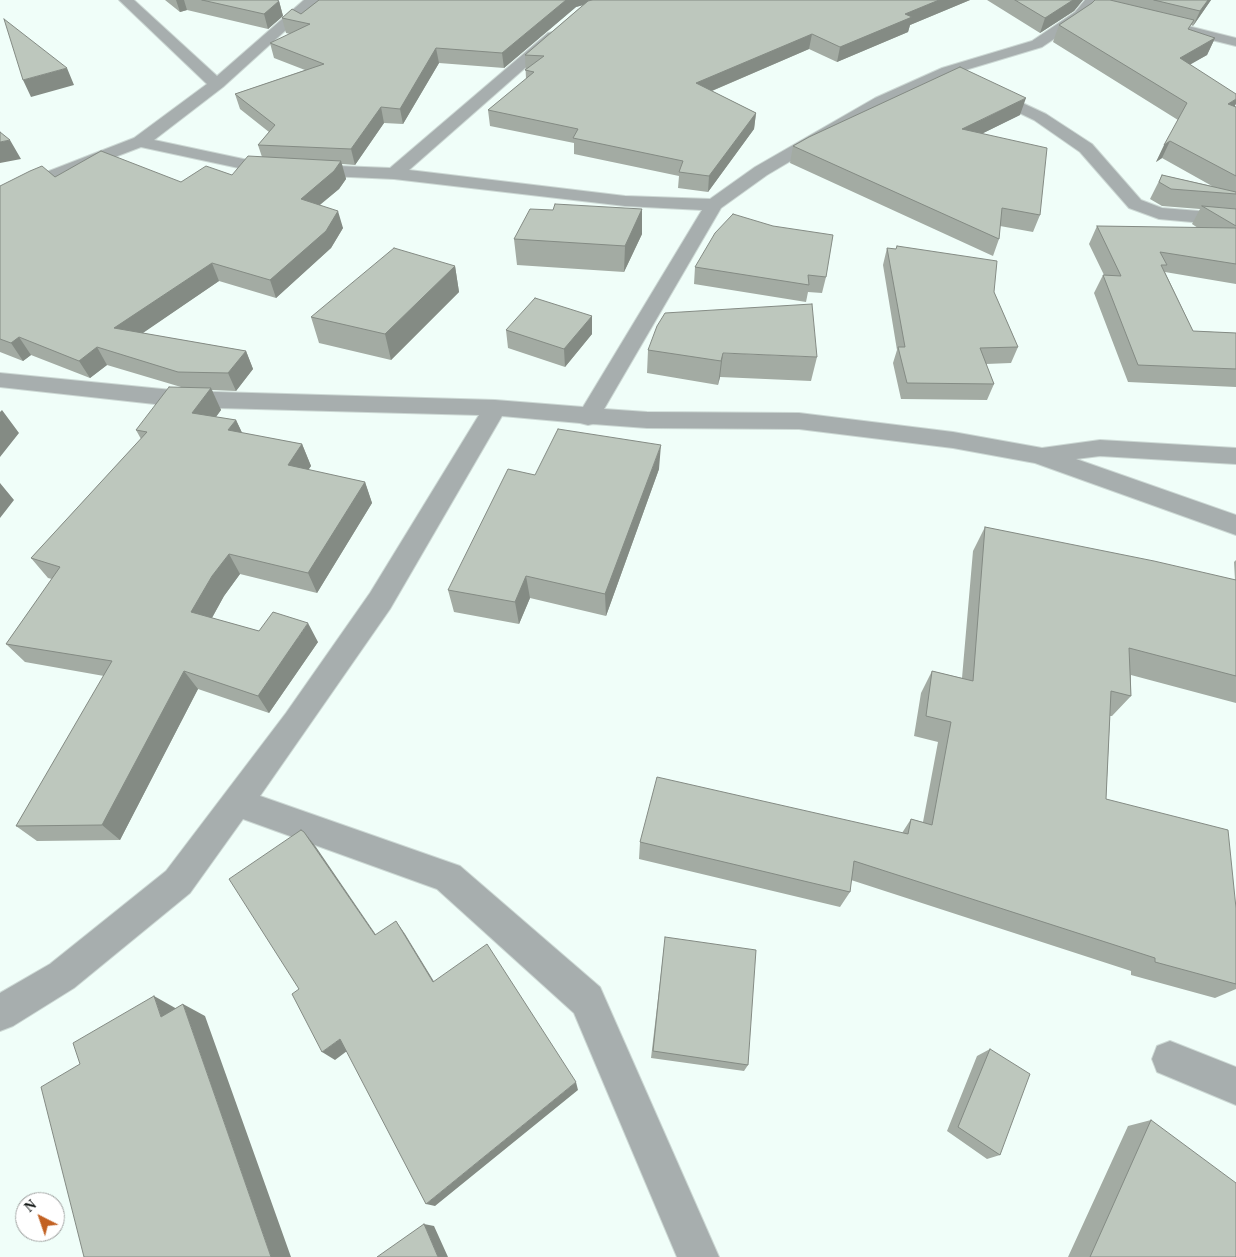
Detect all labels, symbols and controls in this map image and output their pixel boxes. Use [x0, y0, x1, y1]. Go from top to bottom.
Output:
north arrow [15, 1192, 65, 1242]
text: N [22, 1197, 39, 1215]

